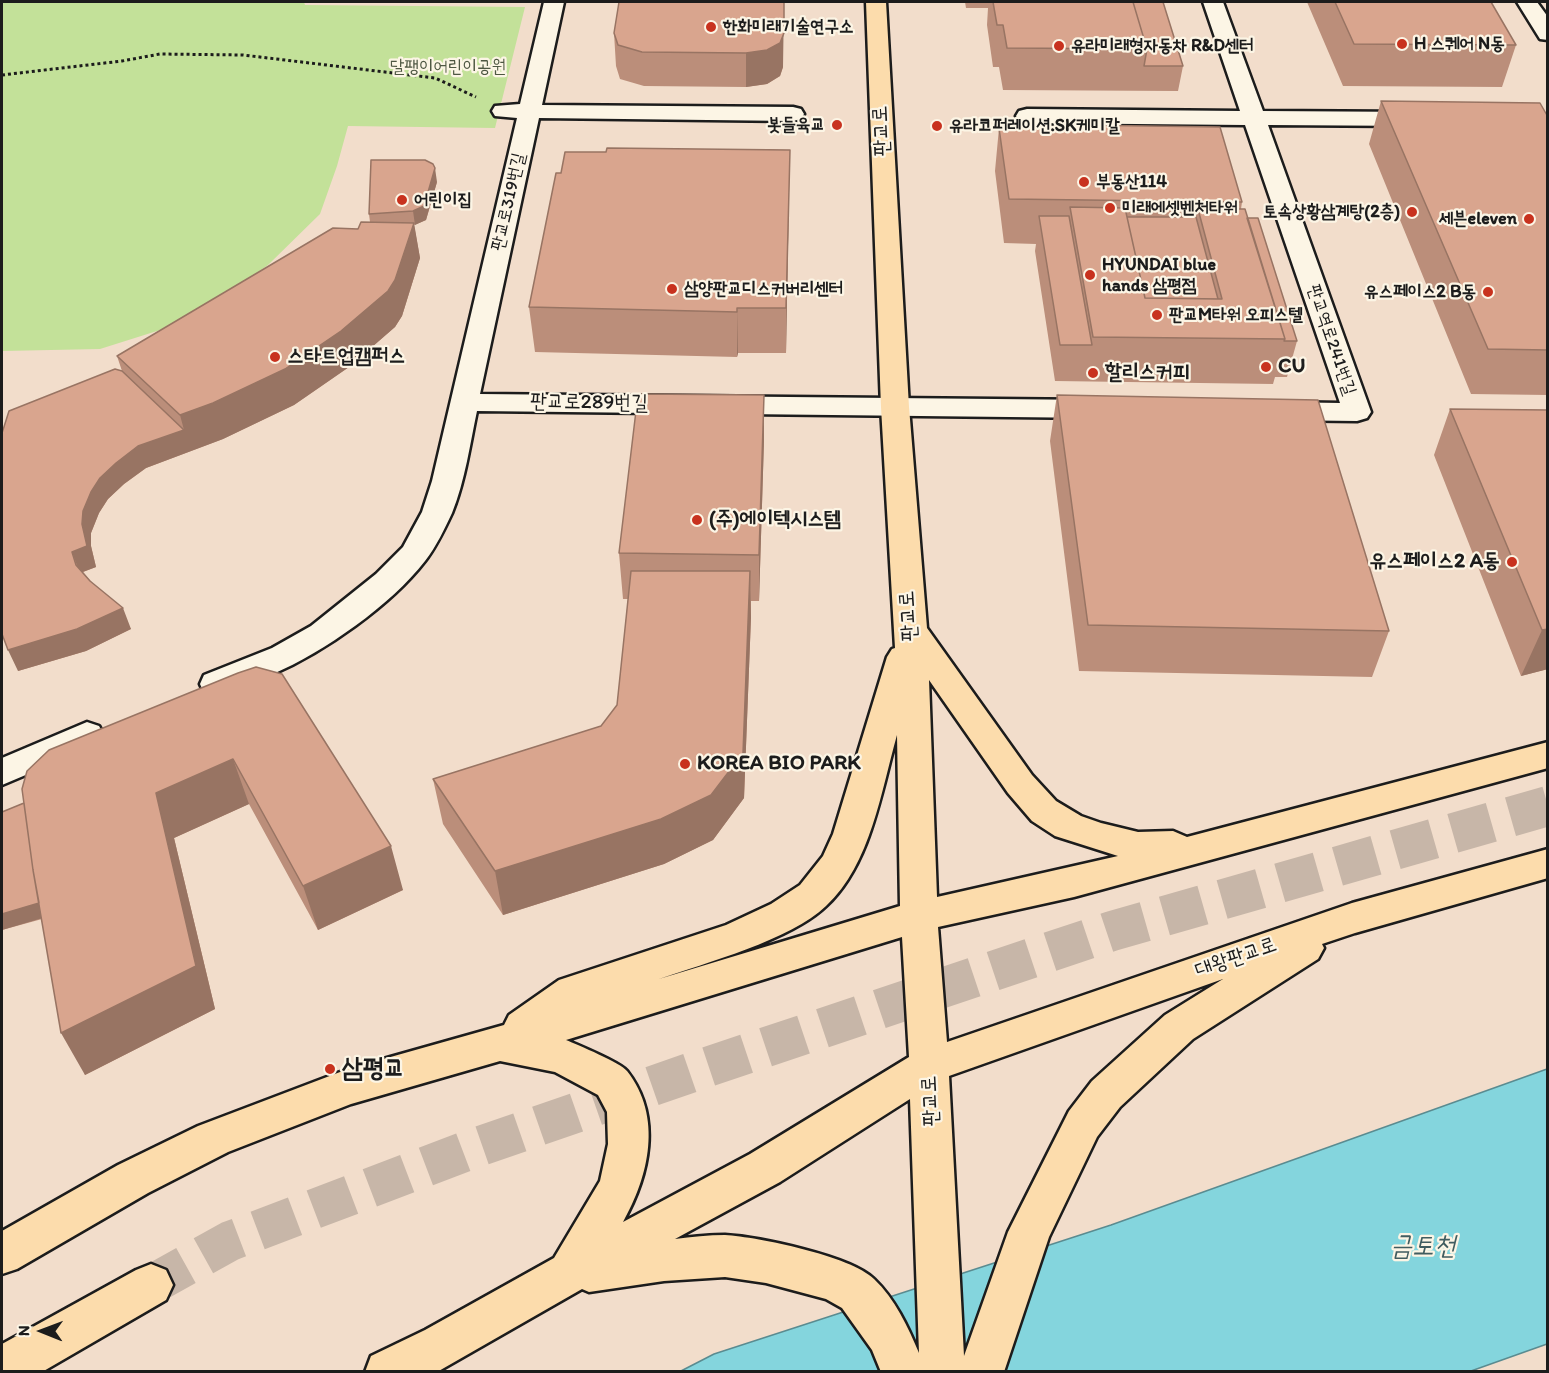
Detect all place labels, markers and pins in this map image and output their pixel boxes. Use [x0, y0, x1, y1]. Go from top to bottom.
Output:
place label: 한화미래기술연구소 [723, 16, 853, 38]
marker: 한화미래기술연구소 [704, 20, 718, 34]
place label: H 스퀘어 N동 [1414, 33, 1505, 55]
place label: 유라미래형자동차 R&D센터 [1071, 35, 1254, 57]
marker: H 스퀘어 N동 [1395, 37, 1409, 51]
marker: 유라미래형자동차 R&D센터 [1052, 39, 1066, 53]
place label: 봇들육교 [767, 114, 825, 136]
place label: 유라코퍼레이션.SK케미칼 [949, 115, 1120, 137]
marker: 봇들육교 [830, 118, 844, 132]
marker: 유라코퍼레이션.SK케미칼 [930, 119, 944, 133]
place label: 부동산114 [1096, 171, 1167, 193]
marker: 부동산114 [1077, 175, 1091, 189]
place label: 어린이집 [414, 189, 472, 211]
marker: 어린이집 [395, 193, 409, 207]
place label: 미래에셋벤처타워 [1122, 197, 1238, 219]
marker: 미래에셋벤처타워 [1103, 201, 1117, 215]
place label: 토속상황삼계탕(2층) [1263, 201, 1400, 223]
marker: 토속상황삼계탕(2층) [1405, 205, 1419, 219]
place label: 세븐eleven [1439, 208, 1517, 230]
marker: 세븐eleven [1522, 212, 1536, 226]
place label: HYUNDAI blue hands 삼평점 [1102, 254, 1216, 296]
marker: HYUNDAI blue hands 삼평점 [1083, 268, 1097, 282]
place label: 삼양판교디스커버리센터 [684, 278, 843, 300]
place label: 유스페이스2 B동 [1364, 281, 1476, 303]
marker: 삼양판교디스커버리센터 [665, 282, 679, 296]
marker: 유스페이스2 B동 [1481, 285, 1495, 299]
place label: 판교M타워 오피스텔 [1169, 304, 1303, 326]
marker: 판교M타워 오피스텔 [1150, 308, 1164, 322]
place label: 스타트업캠퍼스 [287, 344, 405, 370]
marker: 스타트업캠퍼스 [268, 350, 282, 364]
place label: CU [1278, 354, 1305, 380]
place label: 할리스커피 [1105, 360, 1189, 386]
marker: CU [1259, 360, 1273, 374]
marker: 할리스커피 [1086, 366, 1100, 380]
place label: (주)에이텍시스템 [709, 507, 841, 533]
marker: (주)에이텍시스템 [690, 513, 704, 527]
place label: 유스페이스2 A동 [1369, 549, 1500, 575]
marker: 유스페이스2 A동 [1505, 555, 1519, 569]
place label: KOREA BIO PARK [697, 751, 861, 777]
marker: KOREA BIO PARK [678, 757, 692, 771]
place label: 삼평교 [342, 1053, 405, 1085]
marker: 삼평교 [323, 1062, 337, 1076]

